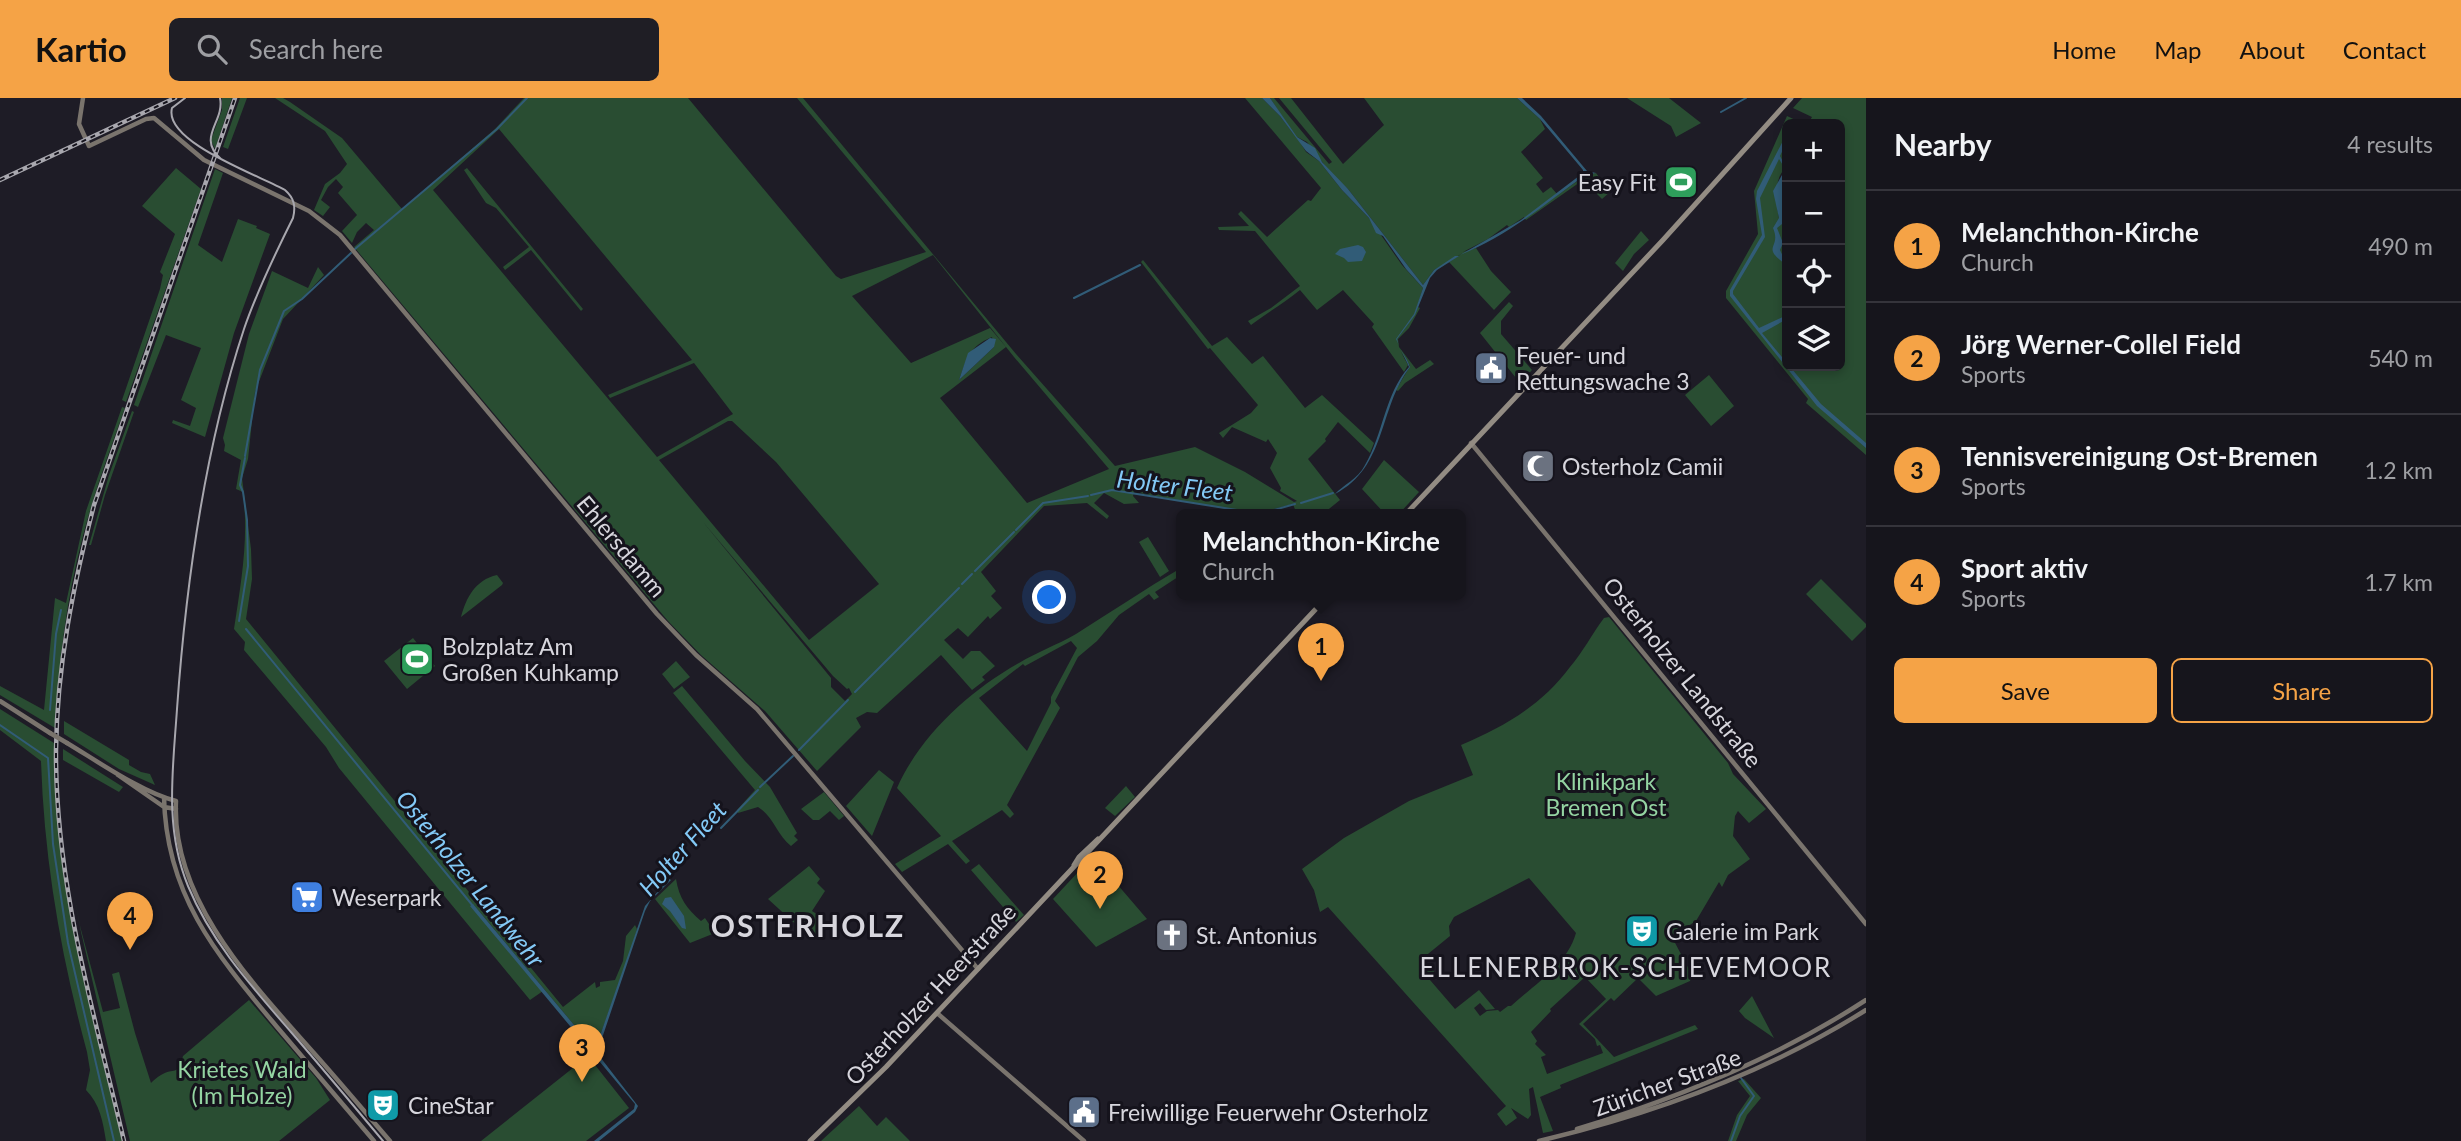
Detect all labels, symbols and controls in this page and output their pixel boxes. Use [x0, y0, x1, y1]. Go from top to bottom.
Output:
search box [169, 18, 659, 81]
text: Kartio [35, 29, 127, 69]
icon: search [193, 30, 231, 68]
text: Search here [249, 33, 383, 65]
text: Home [2052, 35, 2116, 64]
text: Map [2154, 35, 2202, 64]
text: About [2240, 35, 2305, 64]
text: Contact [2343, 35, 2426, 64]
map controls [1782, 119, 1845, 371]
button: + [1782, 119, 1845, 182]
text: Nearby [1894, 126, 1992, 162]
text: 4 results [2347, 130, 2433, 158]
sports icon: Easy Fit [1662, 163, 1700, 201]
place label: Easy Fit [1578, 168, 1657, 196]
button: − [1782, 182, 1845, 245]
text: Melanchthon-Kirche [1961, 216, 2199, 248]
text: 1 [1910, 232, 1924, 260]
text: 490 m [2368, 232, 2433, 260]
button: locate [1782, 245, 1845, 308]
text: Church [1961, 248, 2034, 276]
button: layers [1782, 308, 1845, 371]
text: Jörg Werner-Collel Field [1961, 328, 2241, 360]
place label: Feuer- und Rettungswache 3 [1516, 341, 1690, 395]
text: 2 [1910, 344, 1924, 372]
text: 540 m [2368, 344, 2433, 372]
public building icon: Feuer- und Rettungswache 3 [1472, 349, 1510, 387]
text: Sports [1961, 360, 2026, 388]
text: Tennisvereinigung Ost-Bremen [1961, 440, 2318, 472]
mosque icon: Osterholz Camii [1519, 447, 1557, 485]
place label: Osterholz Camii [1562, 452, 1723, 480]
text: 3 [1910, 456, 1924, 484]
text: 1.2 km [2364, 456, 2433, 484]
water label: Holter Fleet [1115, 463, 1235, 507]
text: Sports [1961, 472, 2026, 500]
street label: Ehlersdamm [571, 490, 673, 602]
popup [1176, 509, 1466, 600]
text: Melanchthon-Kirche [1202, 525, 1440, 557]
text: Sport aktiv [1961, 552, 2088, 584]
text: Church [1202, 557, 1275, 585]
text: 4 [1910, 568, 1924, 596]
text: 1.7 km [2364, 568, 2433, 596]
street label: Osterholzer Landstraße [1598, 571, 1768, 773]
your location [1032, 580, 1066, 614]
text: Sports [1961, 584, 2026, 612]
pin: 1 [1298, 623, 1344, 681]
place label: Bolzplatz Am Großen Kuhkamp [442, 632, 619, 686]
sports icon: Bolzplatz Am Großen Kuhkamp [398, 640, 436, 678]
button: Save [1894, 658, 2157, 723]
button: Share [2171, 658, 2433, 723]
park label: Klinikpark Bremen Ost [1546, 767, 1667, 821]
water label: Osterholzer Landwehr [391, 784, 552, 973]
water label: Holter Fleet [632, 795, 732, 901]
pin: 2 [1077, 851, 1123, 909]
supermarket icon: Weserpark [288, 878, 326, 916]
place label: Weserpark [332, 883, 442, 911]
pin: 4 [107, 892, 153, 950]
street label: Osterholzer Heerstraße [839, 898, 1021, 1090]
district label: OSTERHOLZ [711, 907, 905, 943]
theatre icon: Galerie im Park [1623, 912, 1661, 950]
church icon: St. Antonius [1153, 916, 1191, 954]
place label: Galerie im Park [1666, 917, 1819, 945]
place label: St. Antonius [1196, 921, 1317, 949]
district label: ELLENERBROK-SCHEVEMOOR [1420, 951, 1832, 983]
pin: 3 [559, 1024, 605, 1082]
street label: Züricher Straße [1589, 1042, 1745, 1122]
park label: Krietes Wald (Im Holze) [177, 1055, 307, 1109]
theatre icon: CineStar [364, 1086, 402, 1124]
place label: CineStar [408, 1091, 494, 1119]
public building icon: Freiwillige Feuerwehr Osterholz [1065, 1093, 1103, 1131]
place label: Freiwillige Feuerwehr Osterholz [1108, 1098, 1428, 1126]

